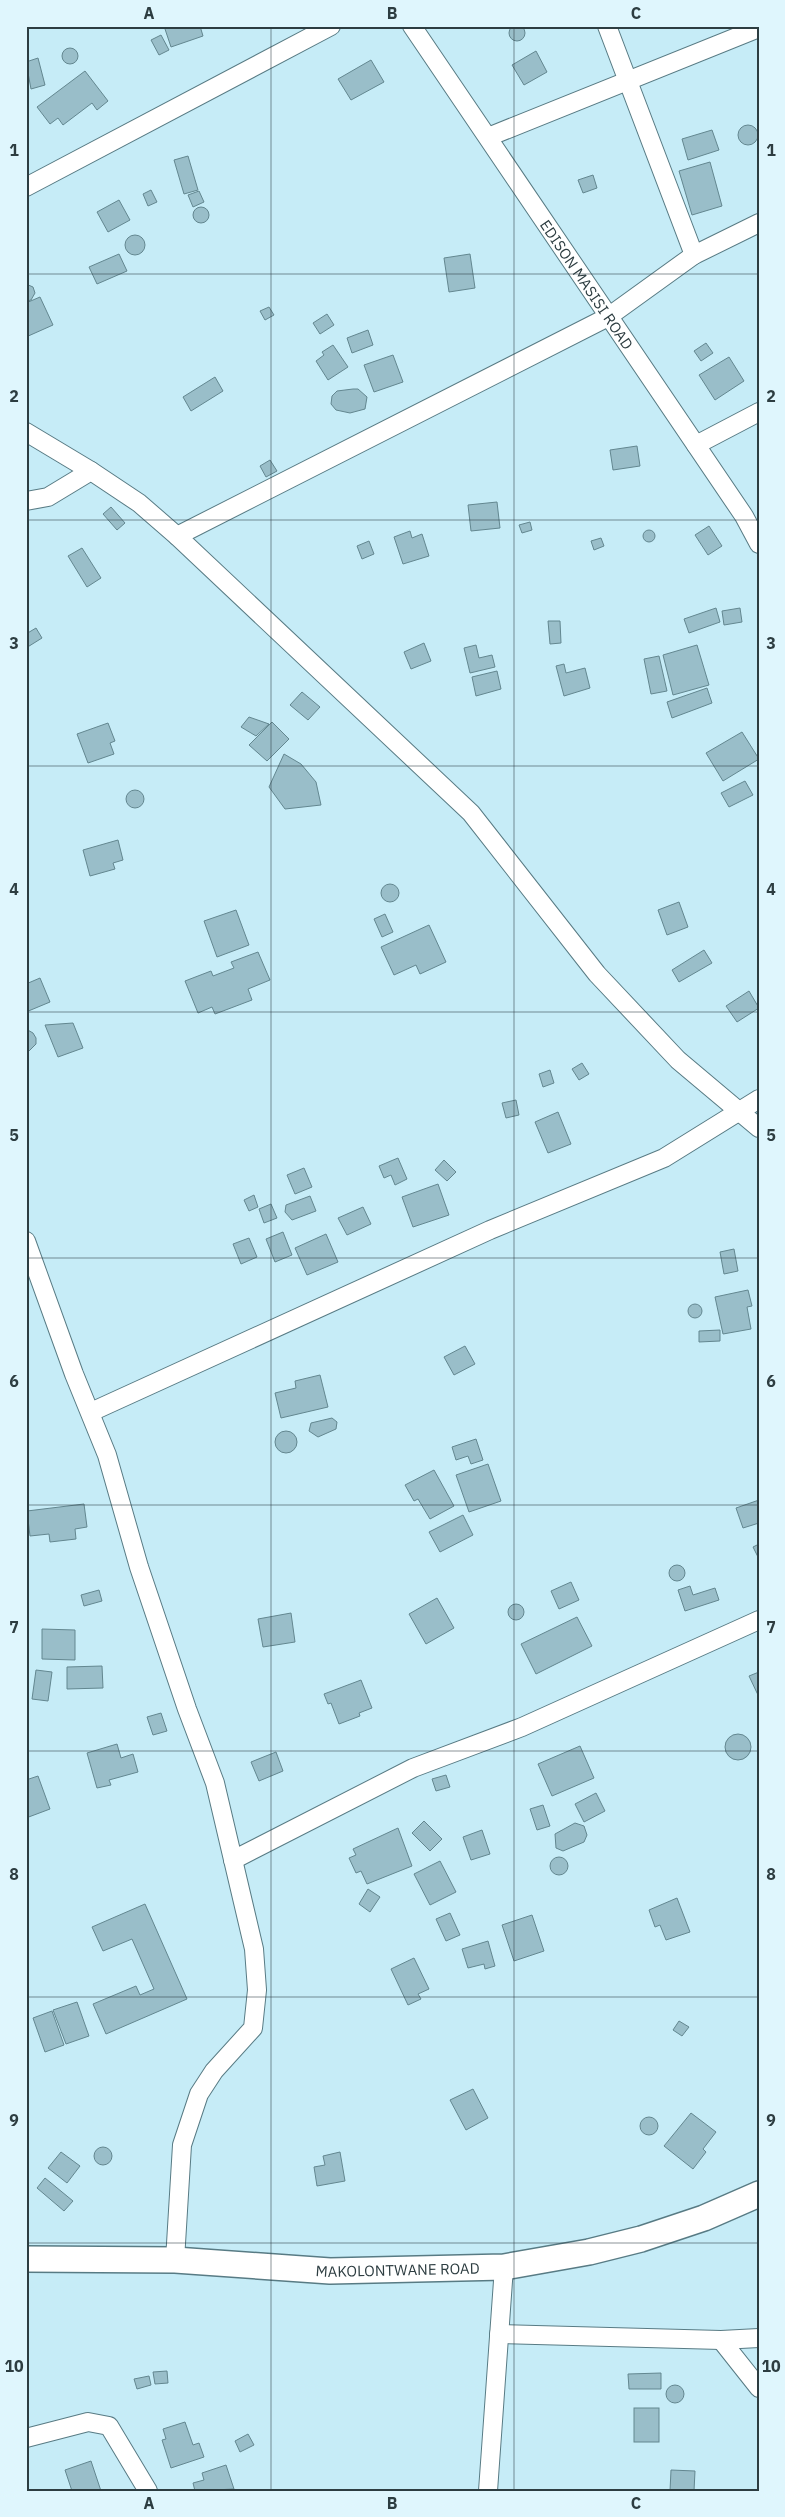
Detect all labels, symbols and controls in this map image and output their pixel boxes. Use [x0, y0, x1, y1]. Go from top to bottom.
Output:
text: A [144, 3, 155, 23]
text: B [387, 3, 398, 23]
text: C [631, 3, 641, 23]
text: 1 [9, 140, 19, 160]
text: 1 [766, 140, 776, 160]
street label: EDISON MASISI ROAD [536, 216, 638, 353]
text: 2 [9, 386, 19, 406]
text: 2 [766, 386, 776, 406]
text: 3 [9, 633, 19, 653]
text: 3 [766, 633, 776, 653]
text: 4 [9, 879, 19, 899]
text: 4 [766, 879, 776, 899]
text: 5 [9, 1125, 19, 1145]
text: 5 [766, 1125, 776, 1145]
text: 6 [9, 1371, 19, 1391]
text: 6 [766, 1371, 776, 1391]
text: 7 [9, 1617, 19, 1637]
text: 7 [766, 1617, 776, 1637]
text: 8 [9, 1864, 19, 1884]
text: 8 [766, 1864, 776, 1884]
text: 9 [9, 2110, 19, 2130]
text: 9 [766, 2110, 776, 2130]
street label: MAKOLONTWANE ROAD [315, 2258, 480, 2281]
text: 10 [4, 2356, 24, 2376]
text: 10 [761, 2356, 781, 2376]
text: A [144, 2493, 155, 2513]
text: B [387, 2493, 398, 2513]
text: C [631, 2493, 641, 2513]

